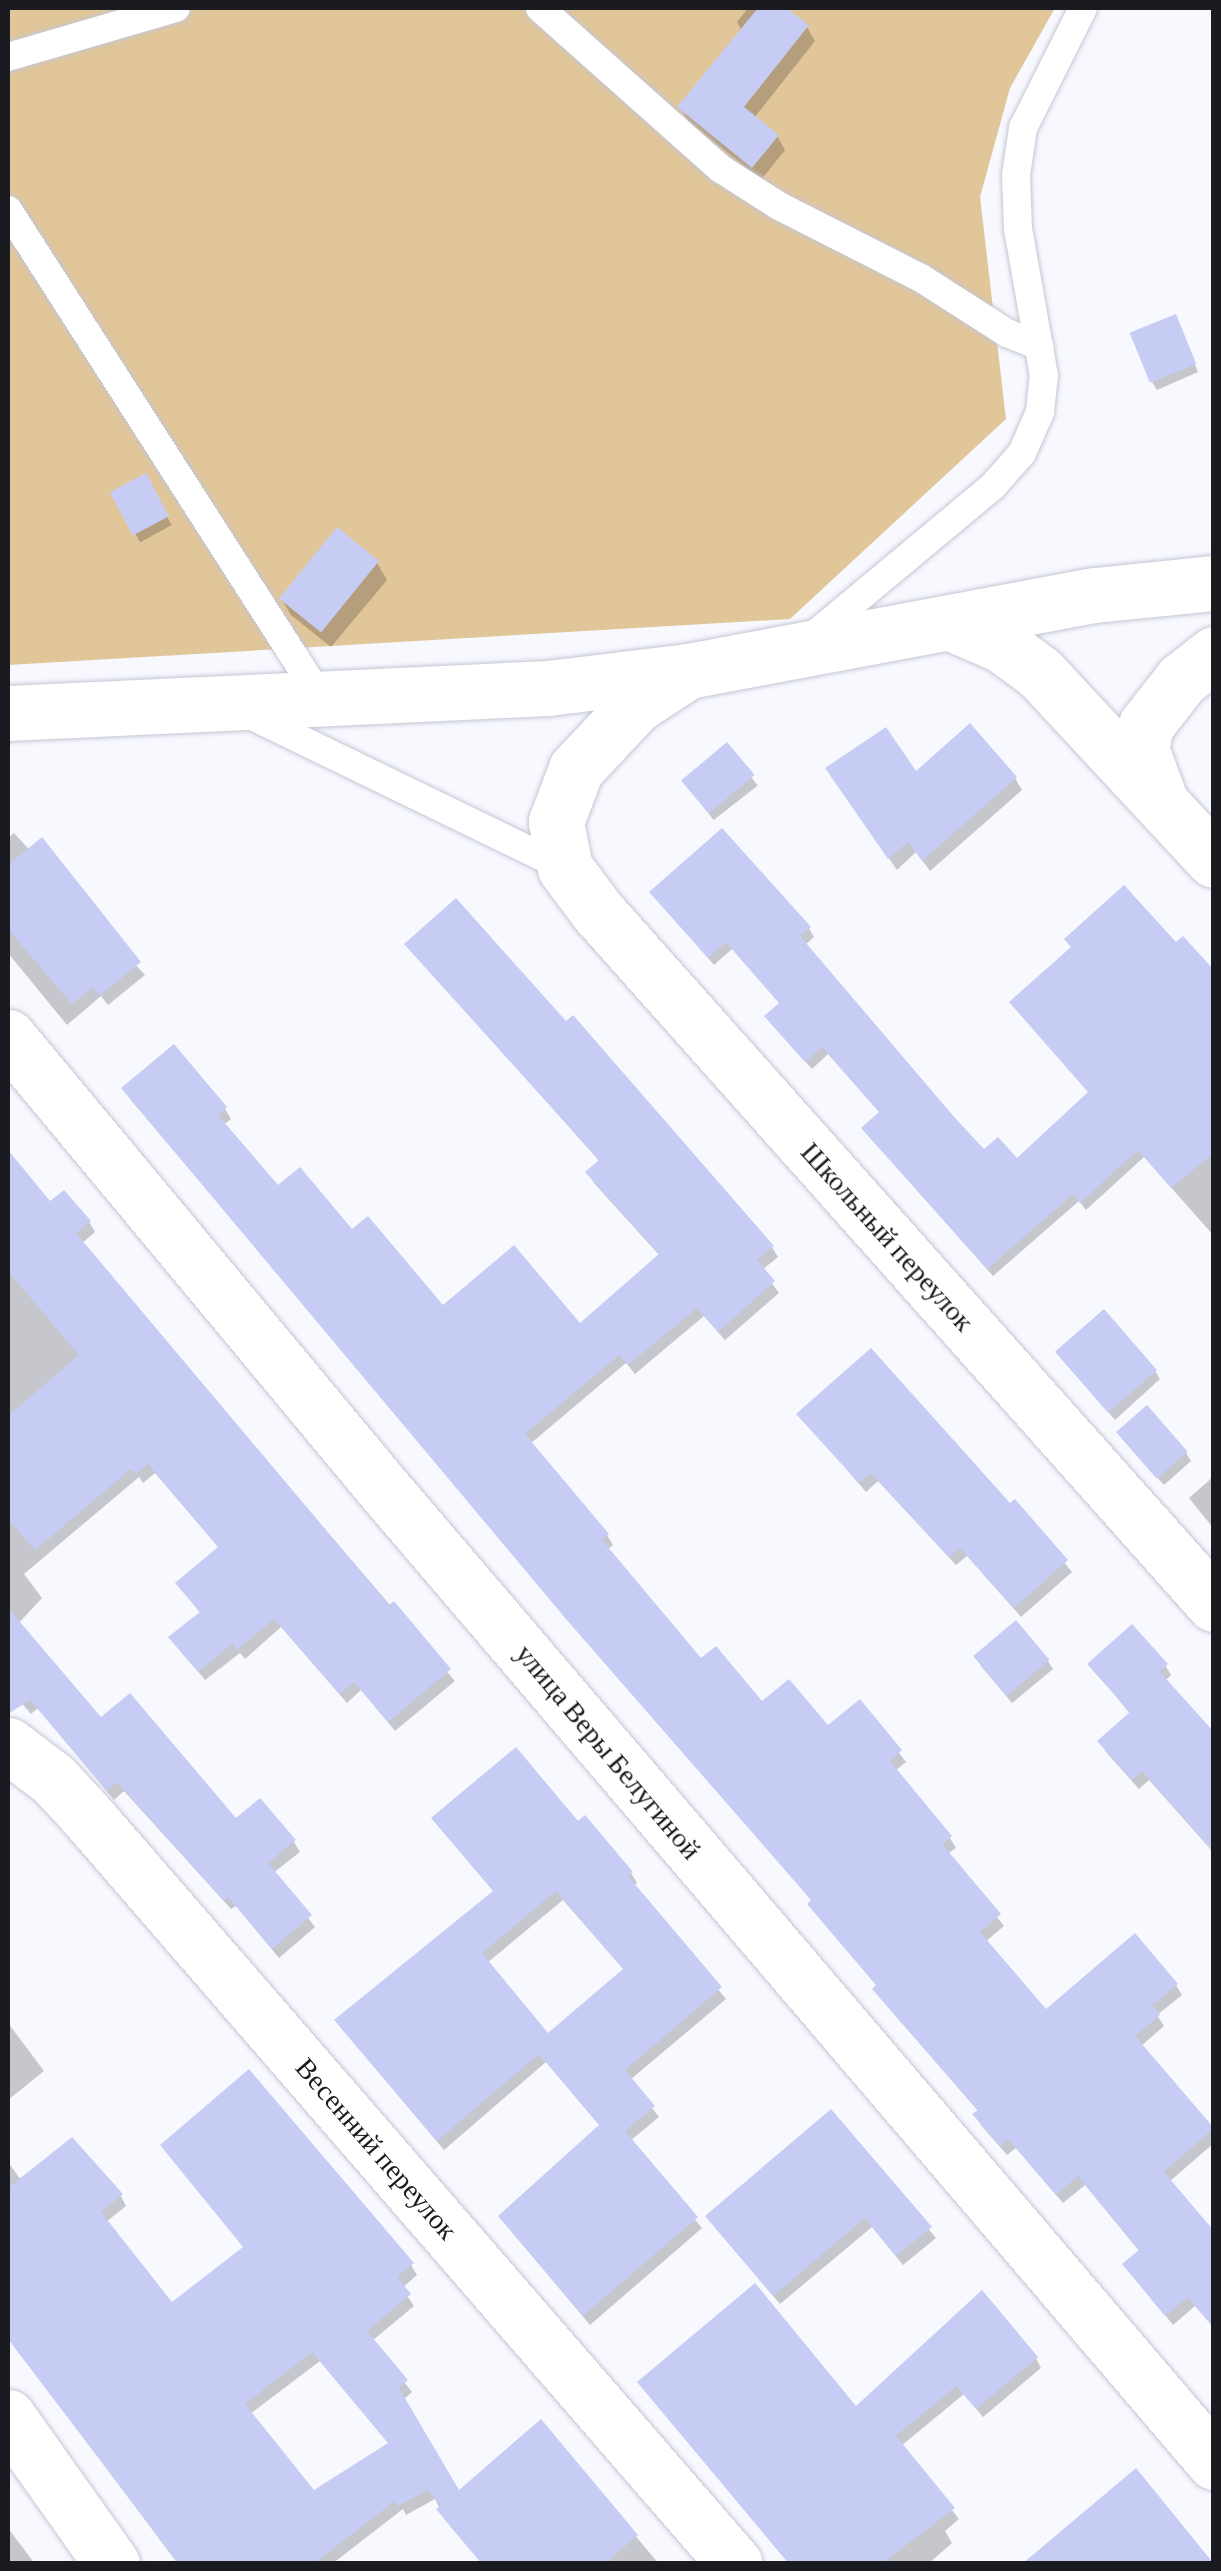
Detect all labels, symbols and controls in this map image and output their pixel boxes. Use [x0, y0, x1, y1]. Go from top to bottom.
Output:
street label: Школьный переулок [793, 1136, 981, 1338]
street label: улица Веры Белугиной [508, 1638, 708, 1866]
street label: Весенний переулок [288, 2051, 464, 2247]

